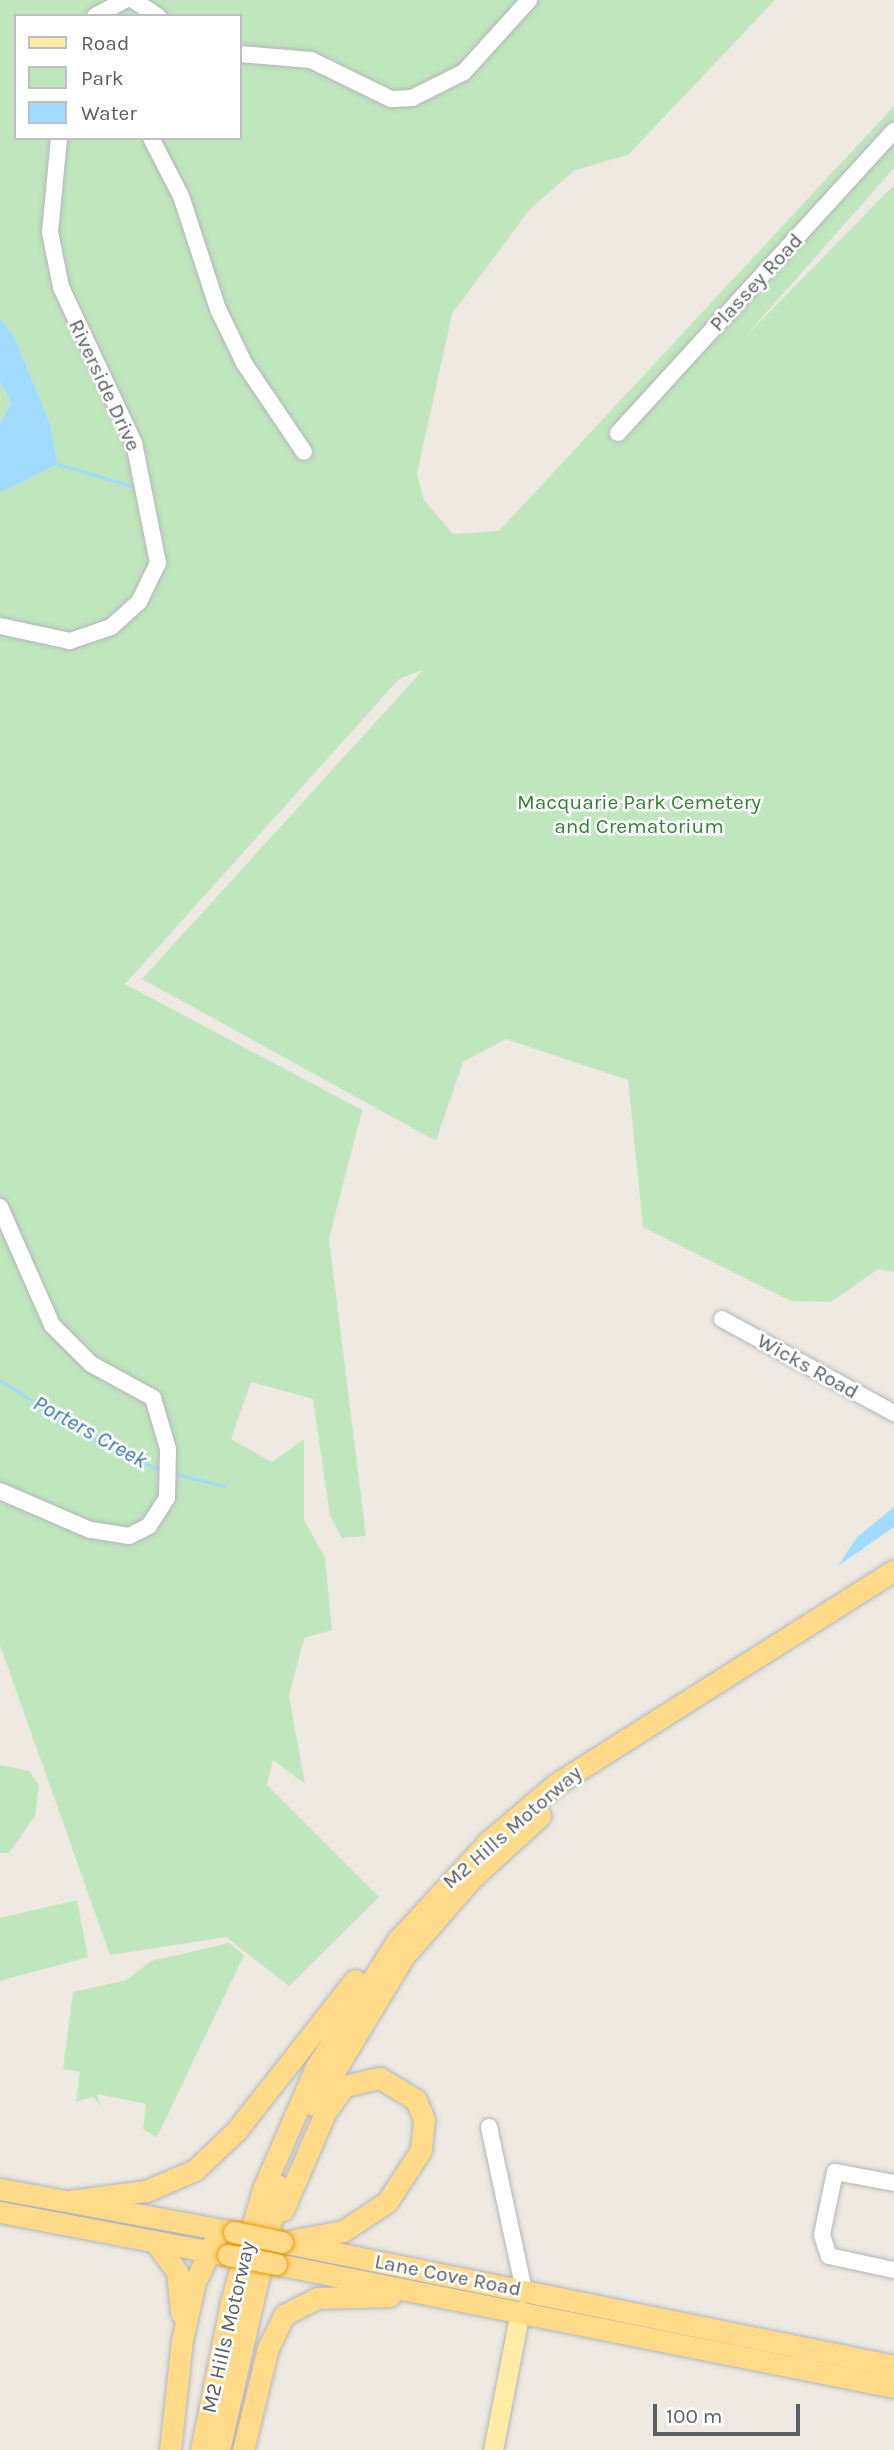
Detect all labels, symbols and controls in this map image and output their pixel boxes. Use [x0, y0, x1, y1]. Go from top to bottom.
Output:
legend [14, 14, 242, 140]
text: Road [81, 31, 129, 55]
text: Park [81, 66, 124, 90]
text: Water [81, 101, 137, 125]
street label: Plassey Road [704, 228, 808, 336]
street label: Riverside Drive [63, 315, 147, 455]
park label: Macquarie Park Cemetery and Crematorium [517, 789, 761, 839]
street label: Wicks Road [753, 1328, 863, 1404]
water label: Porters Creek [28, 1389, 152, 1475]
street label: M2 Hills Motorway [437, 1760, 587, 1894]
street label: M2 Hills Motorway [196, 2239, 260, 2415]
street label: Lane Cove Road [373, 2248, 523, 2302]
scale bar [656, 2390, 803, 2434]
text: 100 m [666, 2404, 723, 2428]

